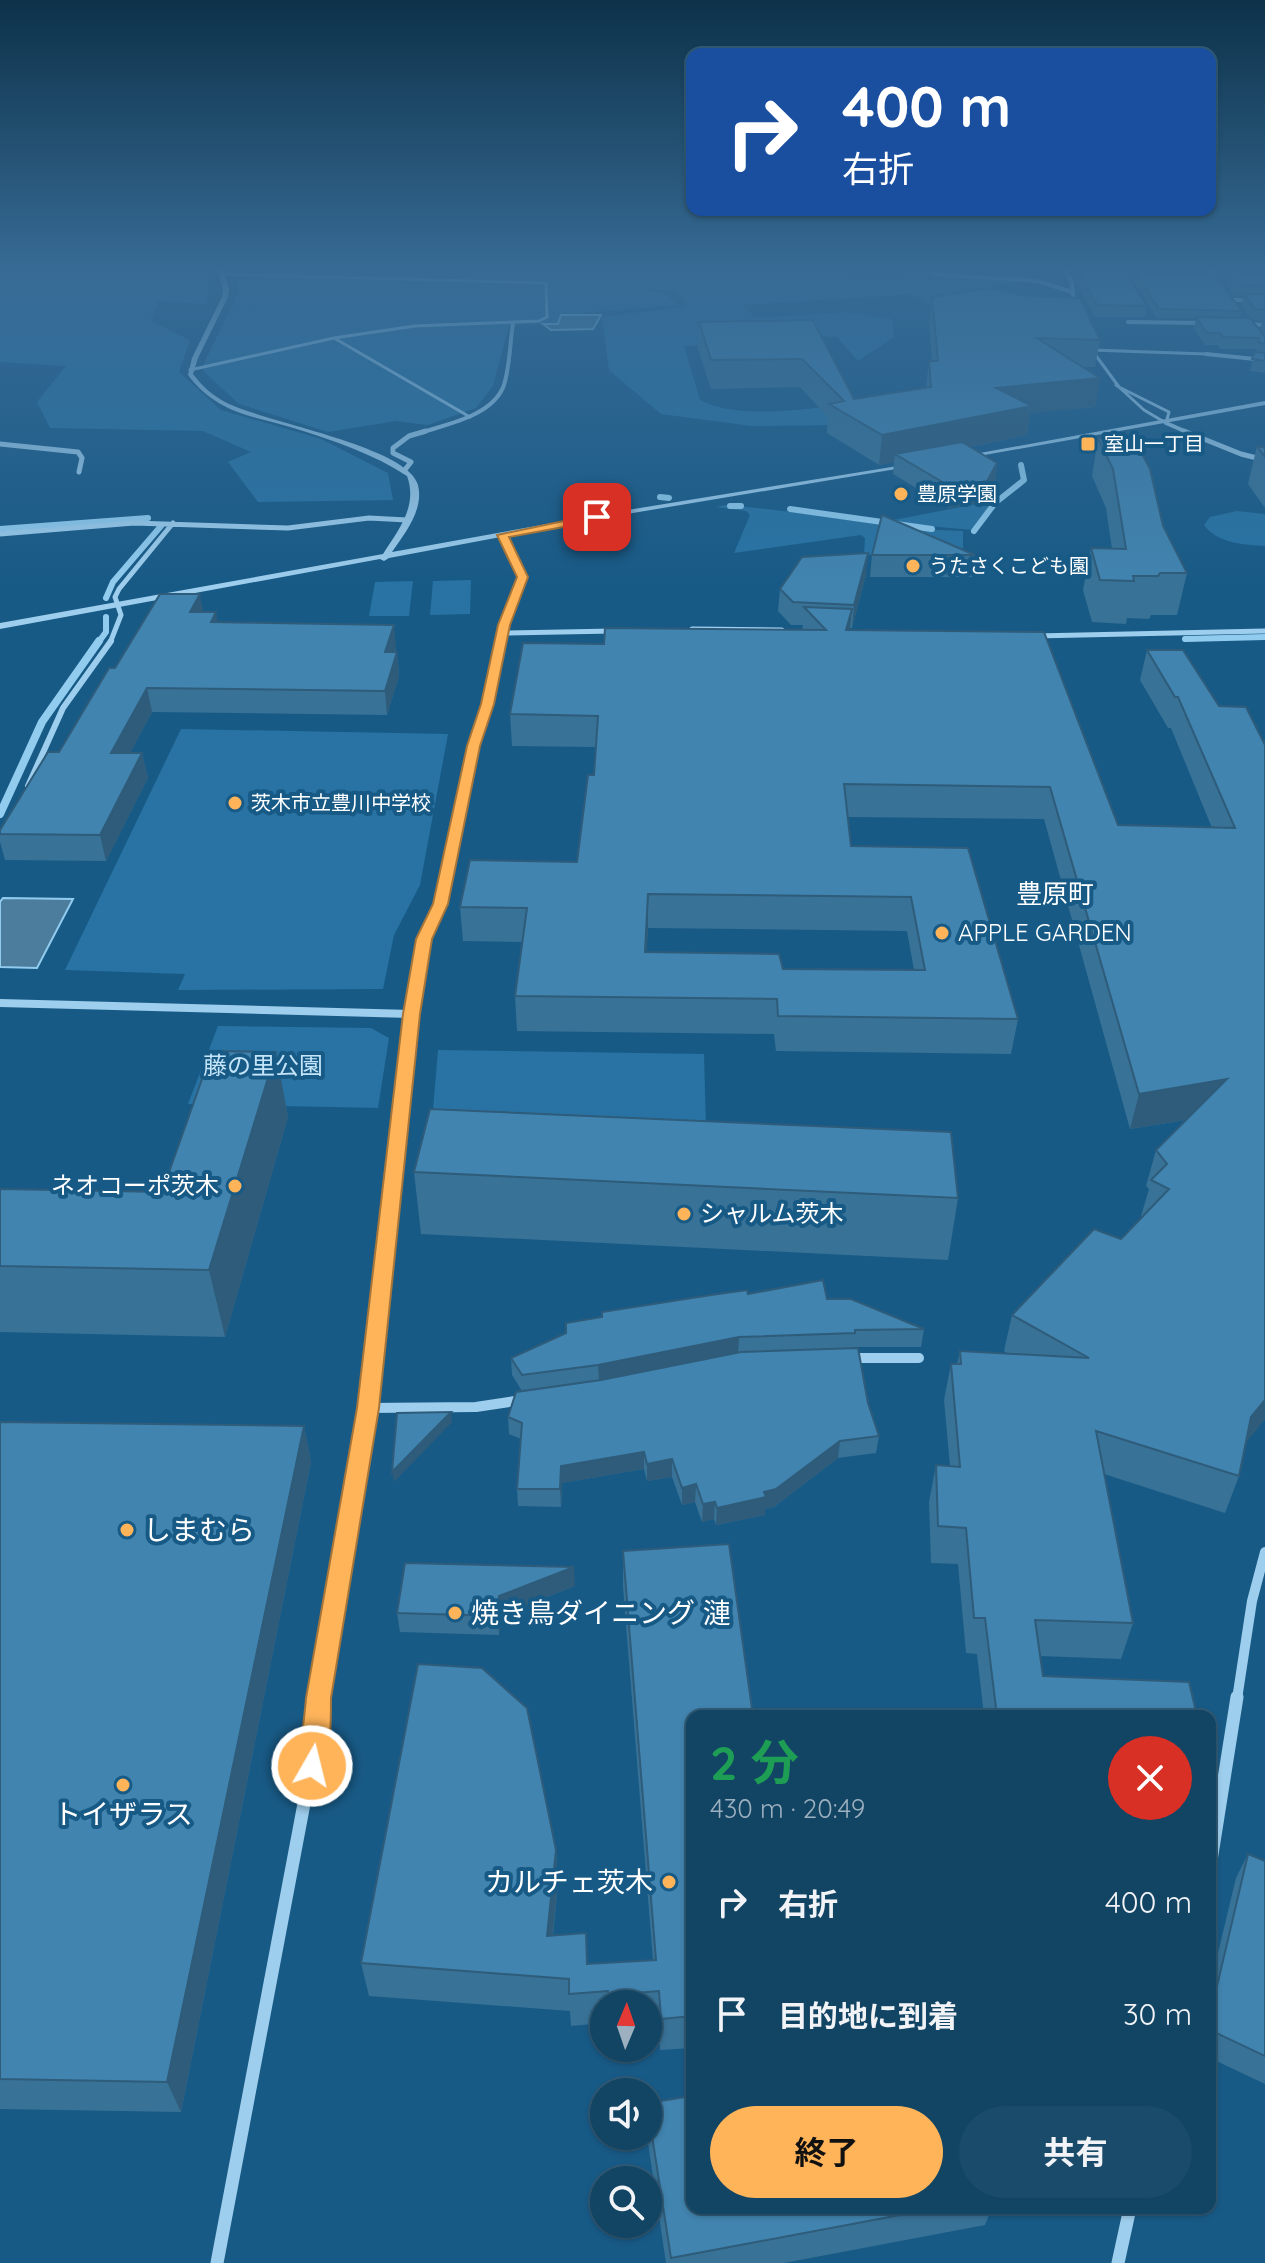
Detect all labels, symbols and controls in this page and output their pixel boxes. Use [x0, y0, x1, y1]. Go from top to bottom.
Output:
text: 400 m [842, 71, 1011, 141]
icon: right [710, 80, 814, 184]
text: 右折 [842, 146, 914, 191]
place label: 室山一丁目 [1104, 431, 1204, 456]
marker: 室山一丁目 [1079, 435, 1097, 453]
place label: 豊原学園 [917, 481, 997, 506]
pin [563, 483, 631, 551]
marker: 豊原学園 [892, 485, 910, 503]
icon: arrive [575, 495, 619, 539]
place label: うたさくこども園 [929, 553, 1089, 578]
marker: うたさくこども園 [904, 557, 922, 575]
place label: 茨木市立豊川中学校 [251, 790, 431, 815]
marker: 茨木市立豊川中学校 [226, 794, 244, 812]
district label: 豊原町 [1016, 877, 1094, 910]
place label: APPLE GARDEN [958, 917, 1132, 947]
marker: APPLE GARDEN [933, 924, 951, 942]
park label: 藤の里公園 [203, 1050, 323, 1080]
place label: ネオコーポ茨木 [51, 1170, 219, 1200]
marker: ネオコーポ茨木 [226, 1177, 244, 1195]
place label: シャルム茨木 [700, 1198, 844, 1228]
marker: シャルム茨木 [675, 1205, 693, 1223]
place label: しまむら [143, 1512, 255, 1547]
marker: しまむら [118, 1521, 136, 1539]
place label: 焼き鳥ダイニング 漣 [471, 1595, 731, 1630]
marker: 焼き鳥ダイニング 漣 [446, 1604, 464, 1622]
position arrow [270, 1724, 354, 1808]
text: 2 分 [710, 1732, 799, 1792]
button: close [1108, 1736, 1192, 1820]
marker: トイザラス [114, 1776, 132, 1794]
text: 430 m · 20:49 [710, 1792, 865, 1825]
place label: トイザラス [53, 1796, 193, 1831]
place label: カルチェ茨木 [485, 1864, 653, 1899]
marker: カルチェ茨木 [660, 1873, 678, 1891]
icon: right [710, 1880, 754, 1924]
text: 400 m [1105, 1883, 1192, 1921]
text: 右折 [778, 1885, 838, 1923]
north arrow [590, 1990, 662, 2062]
map controls [590, 1990, 662, 2238]
icon: arrive [710, 1992, 754, 2036]
text: 30 m [1123, 1995, 1192, 2033]
text: 目的地に到着 [778, 1997, 958, 2035]
button: sound [590, 2078, 662, 2150]
button: 終了 [710, 2106, 943, 2198]
button: 共有 [959, 2106, 1192, 2198]
button: search [590, 2166, 662, 2238]

